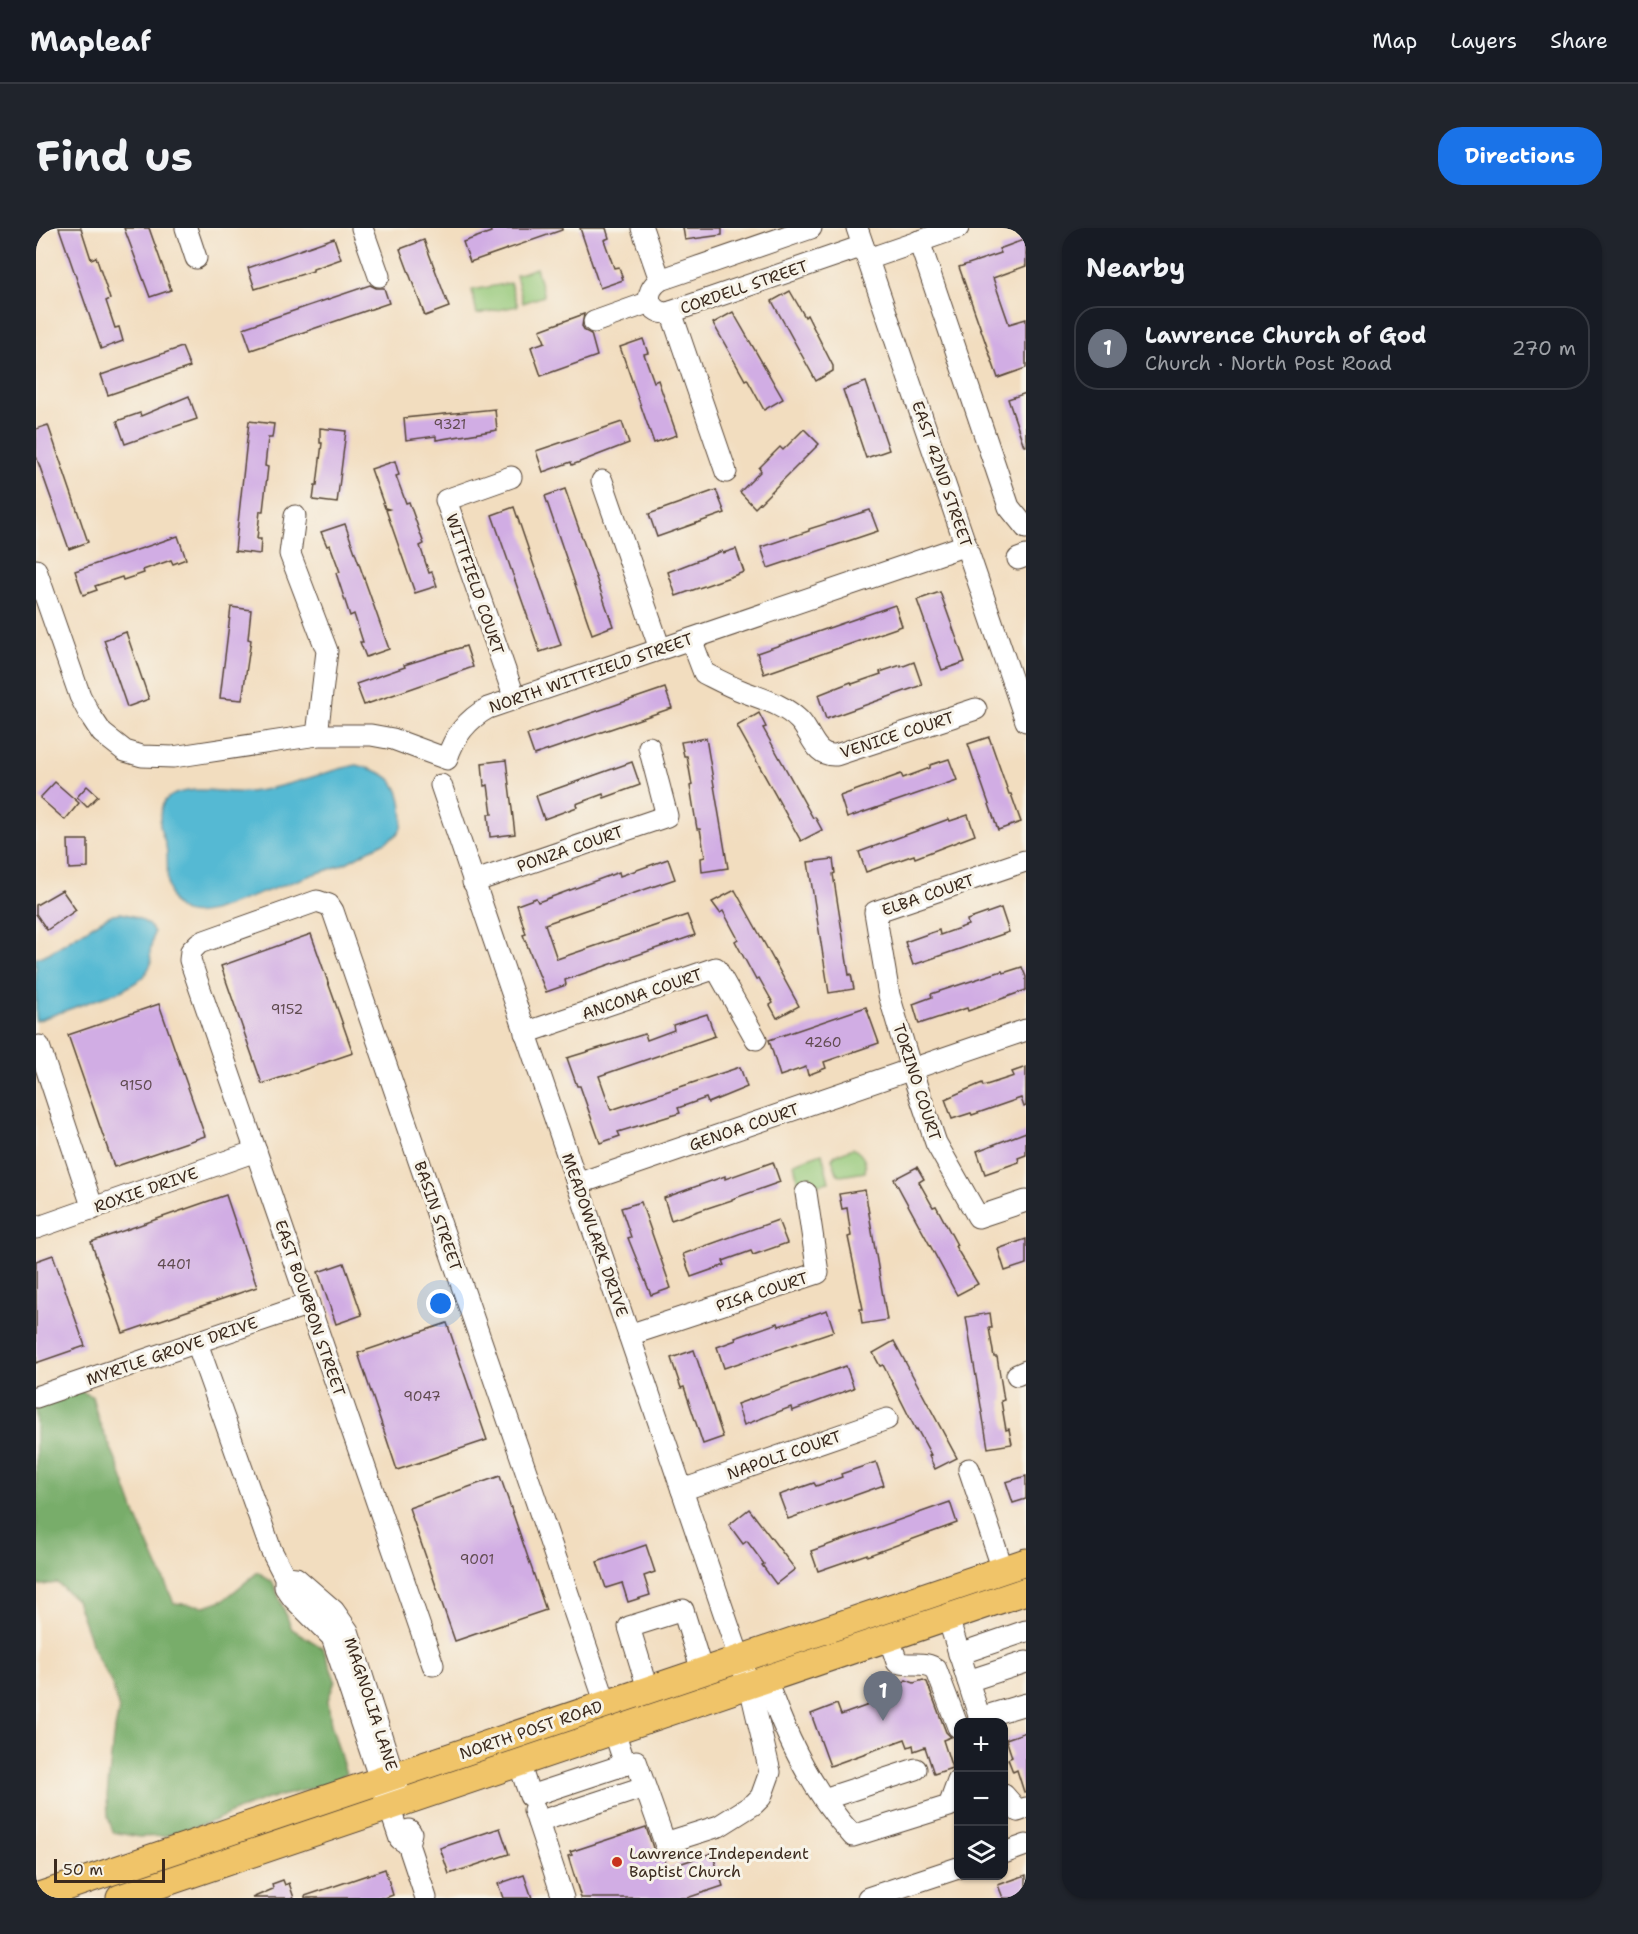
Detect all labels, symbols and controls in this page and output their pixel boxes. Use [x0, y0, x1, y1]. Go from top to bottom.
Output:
text: Mapleaf [30, 22, 151, 60]
text: Map [1372, 27, 1417, 55]
text: Layers [1450, 27, 1517, 55]
text: Share [1550, 27, 1608, 55]
button: Directions [1438, 127, 1602, 185]
text: Find us [36, 128, 193, 184]
text: Nearby [1086, 250, 1185, 285]
street label: CORDELL STREET [677, 255, 811, 319]
text: Lawrence Church of God [1145, 321, 1426, 350]
text: 1 [1103, 335, 1112, 361]
text: 270 m [1512, 335, 1576, 361]
text: Church · North Post Road [1145, 350, 1392, 376]
street label: EAST 42ND STREET [907, 398, 977, 550]
house number: 9321 [434, 415, 466, 433]
street label: WITTFIELD COURT [441, 511, 509, 657]
street label: NORTH WITTFIELD STREET [486, 628, 696, 718]
street label: VENICE COURT [837, 707, 957, 763]
street label: PONZA COURT [514, 821, 626, 877]
street label: ELBA COURT [879, 869, 977, 921]
street label: ANCONA COURT [579, 964, 705, 1024]
house number: 9152 [271, 1000, 303, 1018]
street label: TORINO COURT [888, 1021, 946, 1143]
house number: 4260 [804, 1033, 842, 1051]
house number: 9150 [119, 1076, 153, 1094]
street label: GENOA COURT [686, 1098, 802, 1156]
street label: MEADOWLARK DRIVE [557, 1150, 633, 1320]
street label: BASIN STREET [409, 1158, 467, 1274]
street label: ROXIE DRIVE [91, 1162, 201, 1218]
street label: EAST BOURBON STREET [270, 1217, 350, 1399]
house number: 4401 [157, 1255, 191, 1273]
street label: PISA COURT [713, 1267, 811, 1317]
your location [426, 1289, 455, 1318]
street label: MYRTLE GROVE DRIVE [84, 1312, 260, 1390]
house number: 9047 [403, 1387, 441, 1405]
street label: NAPOLI COURT [724, 1426, 844, 1484]
house number: 9001 [460, 1550, 494, 1568]
street label: MAGNOLIA LANE [340, 1635, 402, 1773]
pin: 1 [864, 1672, 902, 1721]
street label: NORTH POST ROAD [457, 1696, 605, 1764]
map controls [954, 1718, 1008, 1880]
button: + [954, 1718, 1008, 1772]
button: − [954, 1772, 1008, 1826]
button: layers [954, 1826, 1008, 1880]
place label: Lawrence Independent Baptist Church [629, 1843, 809, 1882]
marker: Lawrence Independent Baptist Church [610, 1855, 624, 1869]
scale bar [54, 1856, 165, 1884]
text: 50 m [63, 1859, 103, 1880]

